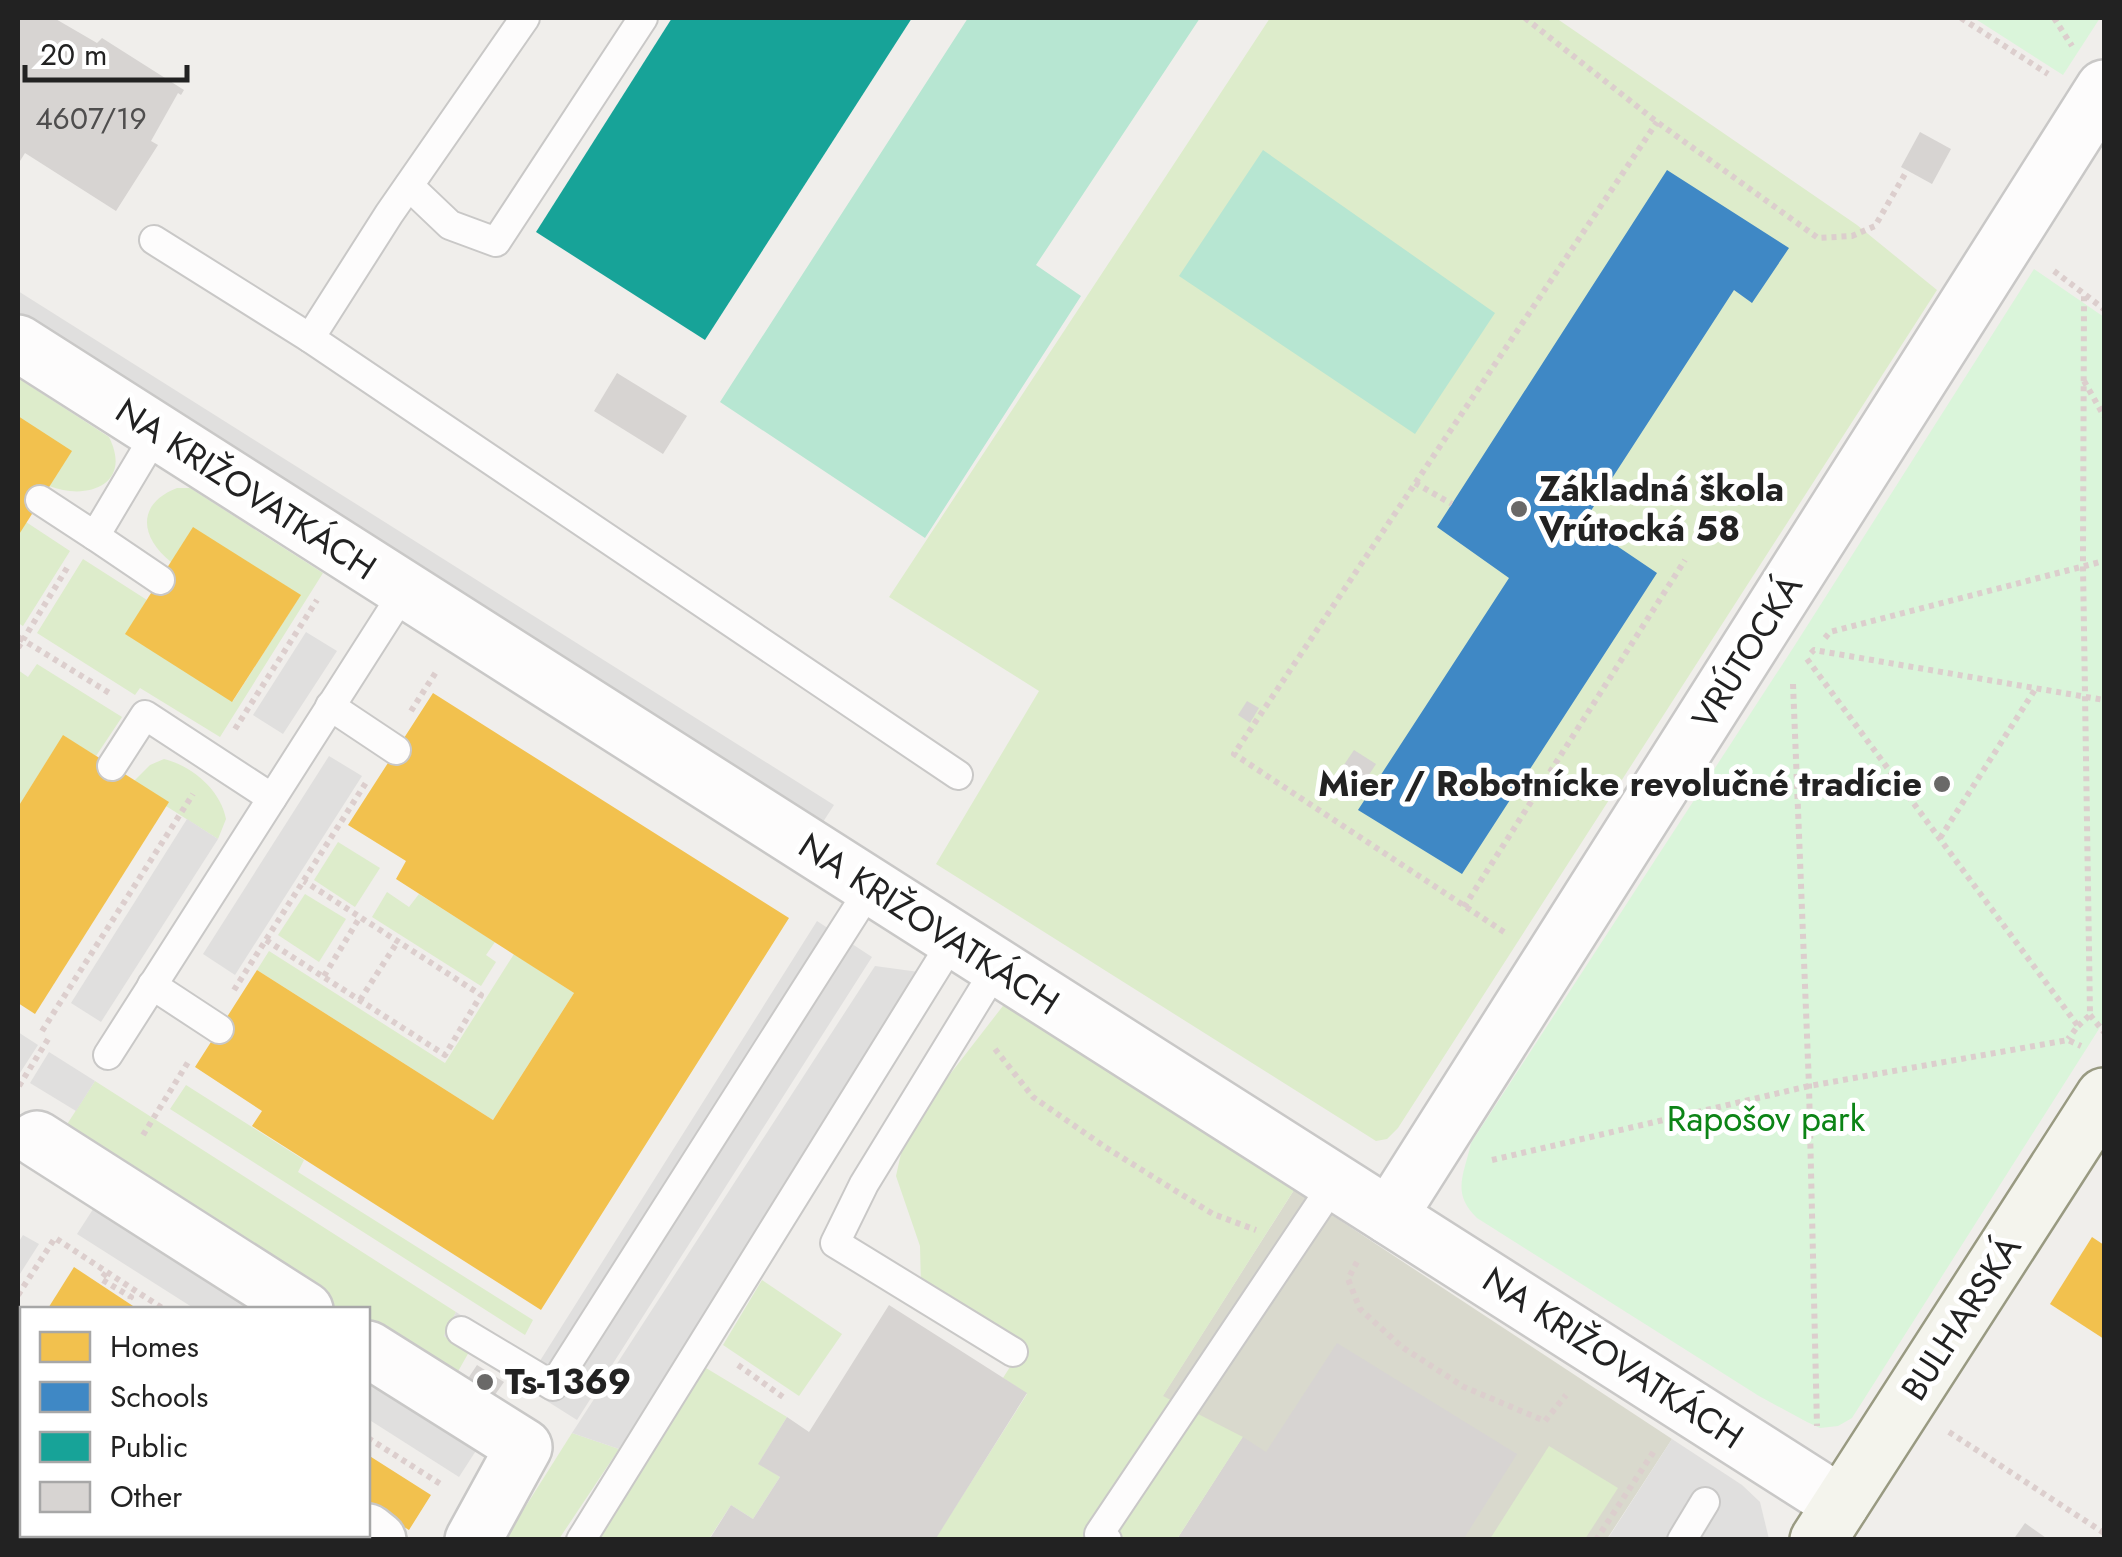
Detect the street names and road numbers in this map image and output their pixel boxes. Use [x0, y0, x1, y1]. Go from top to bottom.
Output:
street label: NA KRIŽOVATKÁCH [106, 386, 386, 592]
street label: VRÚTOCKÁ [1680, 565, 1814, 739]
street label: NA KRIŽOVATKÁCH [789, 821, 1069, 1027]
street label: BULHARSKÁ [1889, 1226, 2033, 1410]
street label: NA KRIŽOVATKÁCH [1473, 1255, 1753, 1461]

